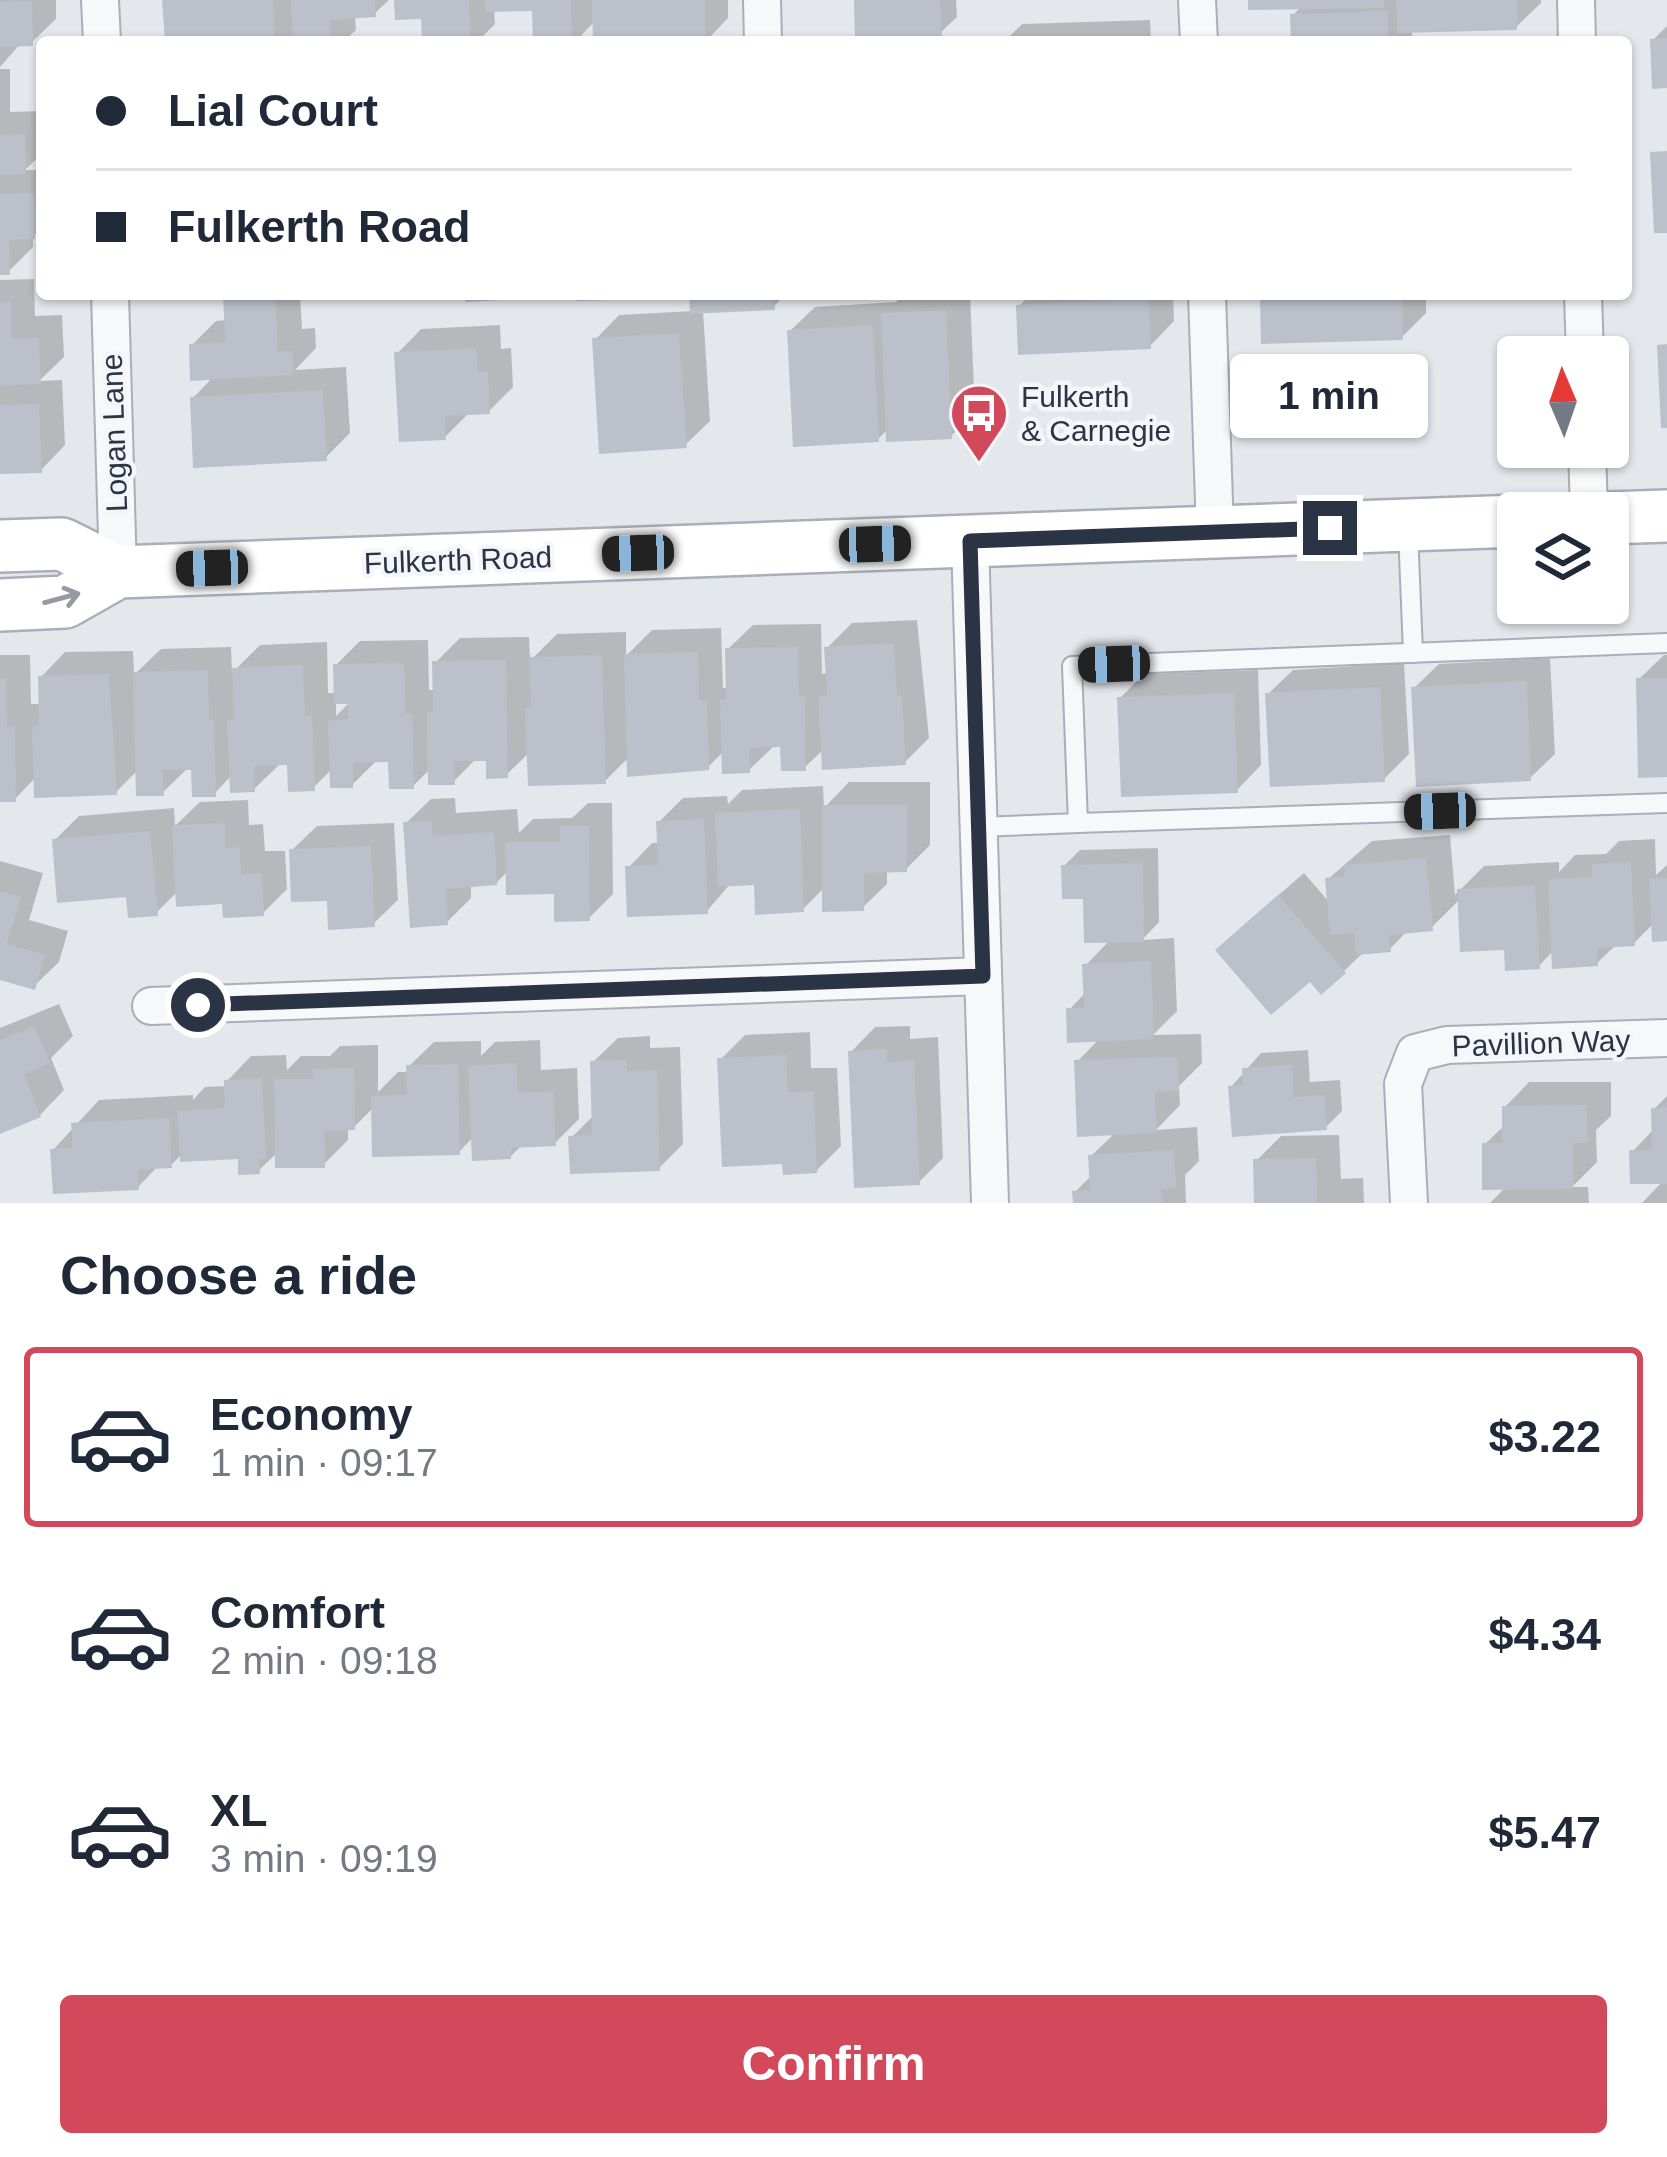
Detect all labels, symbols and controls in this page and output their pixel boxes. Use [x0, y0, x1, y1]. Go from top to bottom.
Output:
text: Lial Court [168, 85, 378, 136]
text: Fulkerth Road [168, 201, 471, 252]
north arrow [1497, 336, 1629, 468]
map controls [1497, 336, 1629, 624]
street label: Logan Lane [95, 353, 133, 513]
callout: 1 min [1231, 354, 1429, 438]
text: 1 min [1278, 374, 1380, 417]
place label: Fulkerth & Carnegie [1021, 380, 1171, 447]
bus stop icon: Fulkerth & Carnegie [948, 382, 1010, 464]
button: layers [1497, 492, 1629, 624]
route end [1303, 501, 1357, 555]
car [838, 525, 912, 563]
car [601, 534, 675, 572]
street label: Fulkerth Road [363, 540, 553, 580]
car [175, 549, 249, 587]
one-way arrow [42, 586, 80, 608]
car [1077, 645, 1151, 683]
car [1403, 792, 1477, 830]
route start [171, 978, 225, 1032]
street label: Pavillion Way [1451, 1023, 1631, 1063]
text: Choose a ride [60, 1245, 417, 1305]
icon: car [66, 1383, 174, 1491]
text: Economy [210, 1389, 413, 1440]
text: $3.22 [1488, 1411, 1601, 1462]
text: 1 min · 09:17 [210, 1441, 438, 1484]
icon: car [66, 1581, 174, 1689]
text: Comfort [210, 1587, 385, 1638]
text: $4.34 [1488, 1609, 1601, 1660]
text: 2 min · 09:18 [210, 1639, 438, 1682]
icon: car [66, 1779, 174, 1887]
text: XL [210, 1785, 268, 1836]
text: $5.47 [1488, 1807, 1601, 1858]
text: 3 min · 09:19 [210, 1837, 438, 1880]
button: Confirm [60, 1995, 1607, 2133]

